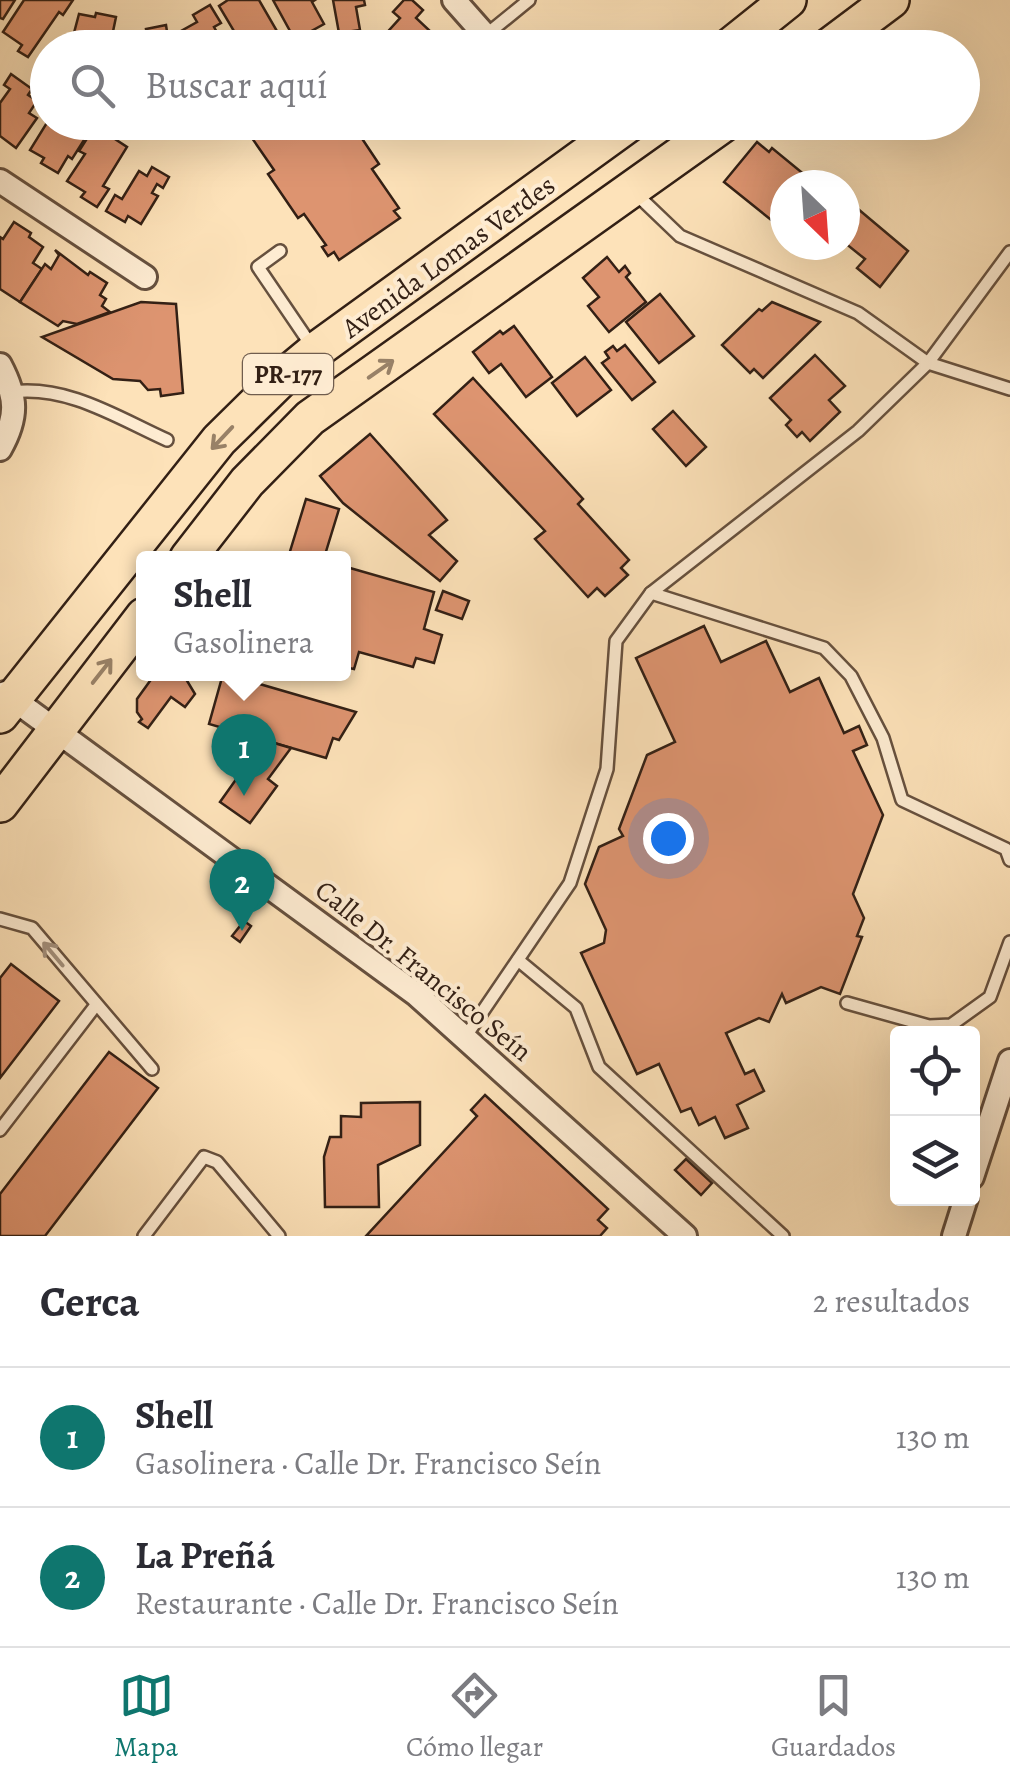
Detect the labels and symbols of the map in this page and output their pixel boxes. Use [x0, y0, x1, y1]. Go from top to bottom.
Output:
street label: Avenida Lomas Verdes [333, 166, 563, 348]
north arrow [770, 170, 860, 260]
road number: PR-177 [243, 354, 333, 394]
one-way arrow [366, 358, 394, 379]
one-way arrow [210, 426, 234, 450]
one-way arrow [91, 658, 112, 685]
pin: 1 [212, 714, 276, 796]
your location [643, 813, 694, 864]
pin: 2 [210, 848, 274, 931]
street label: Calle Dr. Francisco Seín [307, 871, 540, 1070]
one-way arrow [43, 941, 65, 967]

